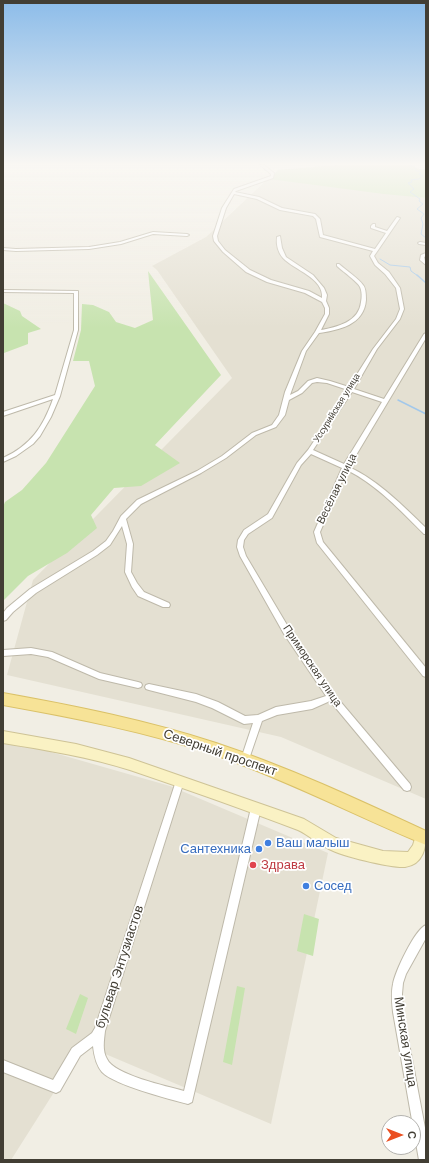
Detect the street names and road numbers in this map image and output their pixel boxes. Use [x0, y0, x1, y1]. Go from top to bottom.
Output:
street label: Уссурийская улица [311, 372, 363, 444]
street label: Весёлая улица [314, 452, 360, 526]
street label: Приморская улица [280, 623, 344, 709]
street label: Северный проспект [161, 726, 279, 780]
street label: бульвар Энтузиастов [93, 903, 147, 1031]
street label: Минская улица [390, 996, 420, 1088]

